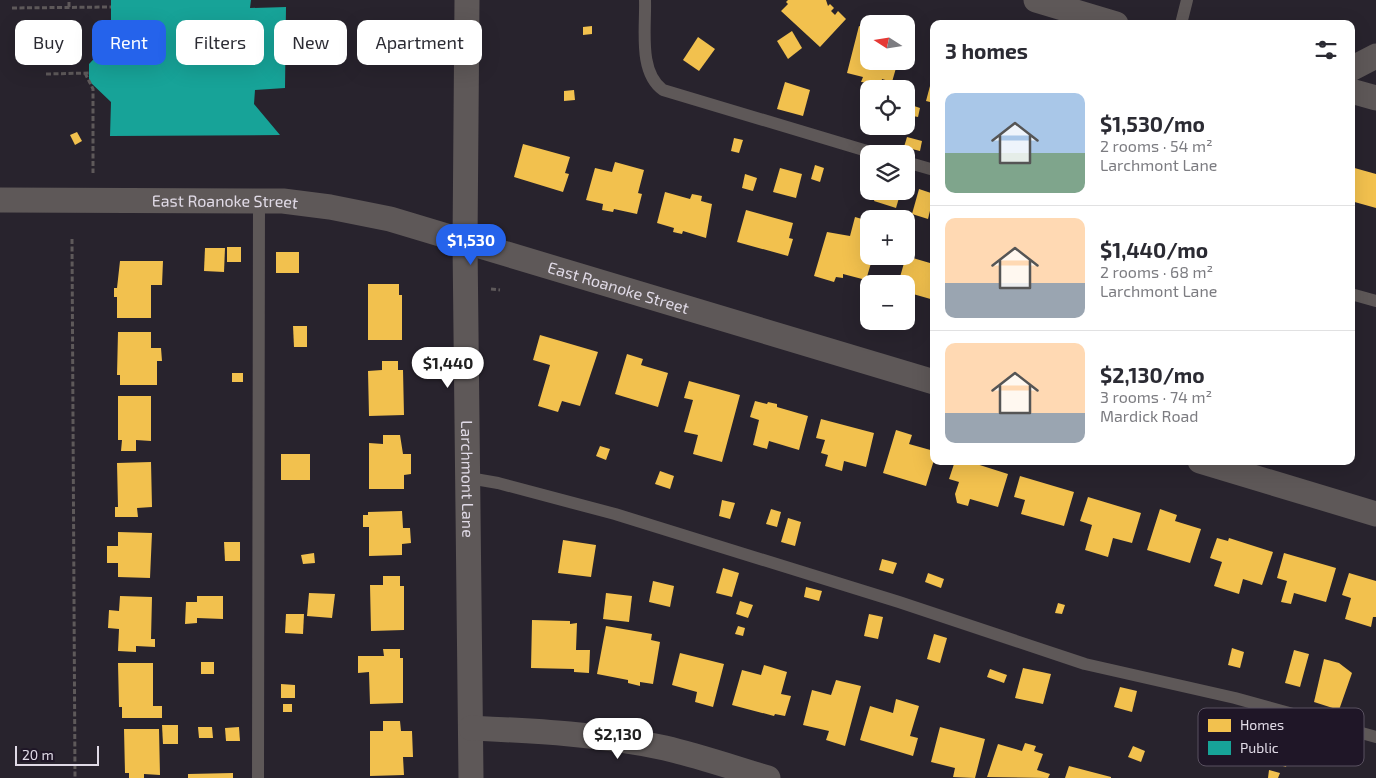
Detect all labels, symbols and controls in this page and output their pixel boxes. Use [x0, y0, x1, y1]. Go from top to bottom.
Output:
north arrow [860, 15, 915, 70]
map controls [860, 15, 915, 330]
chip: Buy [15, 20, 82, 65]
chip: Rent [92, 20, 166, 65]
chip: Filters [176, 20, 264, 65]
chip: New [274, 20, 347, 65]
chip: Apartment [357, 20, 482, 65]
icon: filters [1312, 36, 1340, 64]
text: 3 homes [945, 38, 1028, 63]
button: locate [860, 80, 915, 135]
text: $1,530/mo [1100, 111, 1205, 136]
icon: home [985, 113, 1045, 173]
text: 2 rooms · 54 m² [1100, 136, 1213, 155]
button: layers [860, 145, 915, 200]
text: Larchmont Lane [1100, 155, 1217, 174]
street label: East Roanoke Street [152, 191, 299, 212]
button: + [860, 210, 915, 265]
pin: $1,530 [430, 224, 512, 266]
text: $1,530 [447, 230, 495, 249]
text: $1,440/mo [1100, 237, 1208, 262]
icon: home [985, 238, 1045, 298]
street label: East Roanoke Street [546, 257, 691, 317]
text: 2 rooms · 68 m² [1100, 262, 1213, 281]
button: − [860, 275, 915, 330]
text: Larchmont Lane [1100, 281, 1217, 300]
pin: $1,440 [407, 346, 489, 389]
text: $1,440 [423, 353, 473, 372]
text: $2,130/mo [1100, 362, 1205, 387]
icon: home [985, 363, 1045, 423]
text: 3 rooms · 74 m² [1100, 387, 1212, 406]
text: Mardick Road [1100, 406, 1198, 425]
street label: Larchmont Lane [458, 420, 478, 538]
legend [1198, 708, 1364, 766]
text: Homes [1240, 716, 1284, 733]
pin: $2,130 [577, 718, 659, 760]
text: $2,130 [594, 724, 642, 743]
text: Public [1240, 739, 1279, 756]
scale bar [15, 743, 99, 766]
text: 20 m [22, 746, 54, 763]

